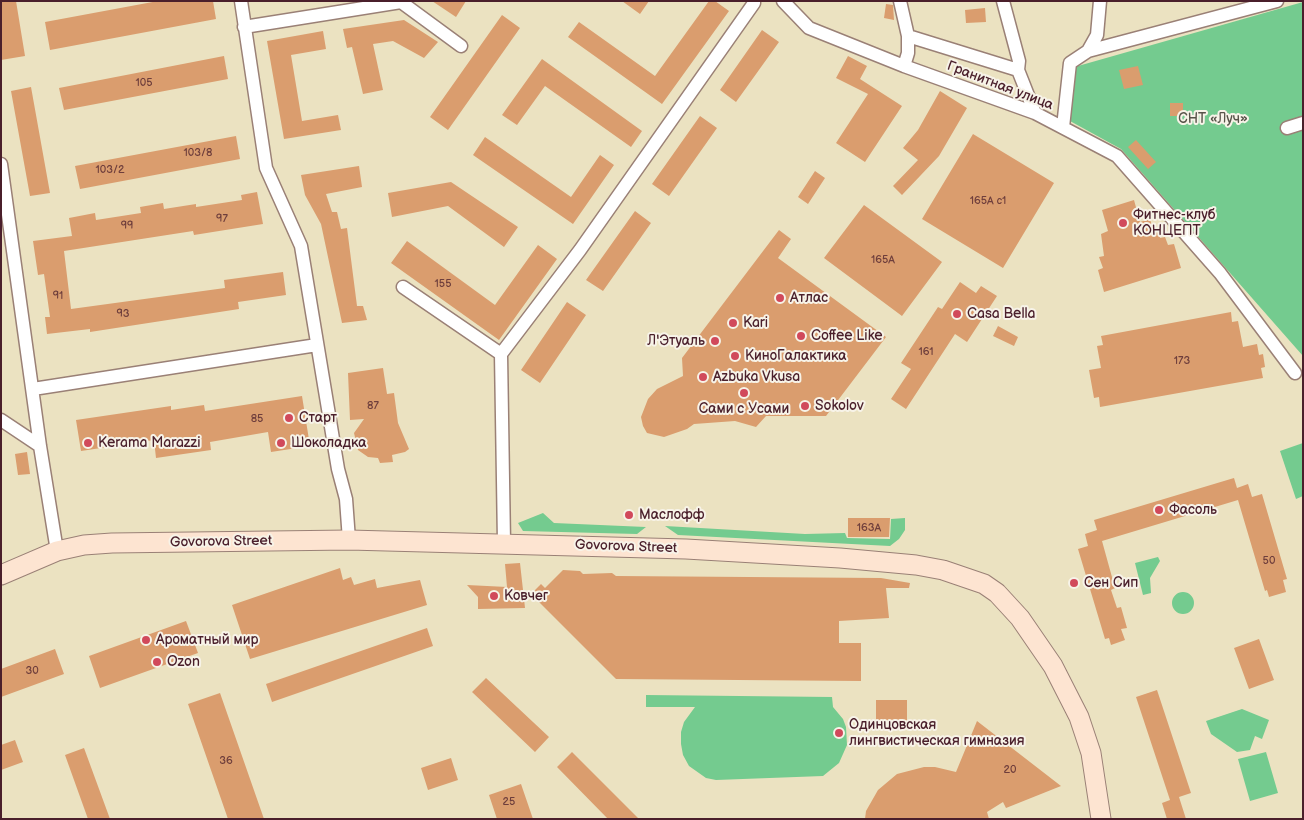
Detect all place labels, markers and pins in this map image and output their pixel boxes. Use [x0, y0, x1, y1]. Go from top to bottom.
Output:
place label: Фитнес-клуб КОНЦЕПТ [1133, 207, 1215, 240]
marker: Фитнес-клуб КОНЦЕПТ [1117, 217, 1129, 229]
place label: Атлас [790, 290, 828, 306]
marker: Атлас [774, 292, 786, 304]
place label: Casa Bella [967, 306, 1035, 322]
marker: Casa Bella [951, 308, 963, 320]
place label: Kari [743, 315, 768, 331]
marker: Kari [727, 317, 739, 329]
place label: Coffee Like [811, 328, 883, 344]
marker: Coffee Like [795, 330, 807, 342]
place label: Л'Этуаль [647, 333, 705, 349]
marker: Л'Этуаль [709, 335, 721, 347]
place label: КиноГалактика [745, 348, 847, 364]
marker: КиноГалактика [729, 350, 741, 362]
place label: Azbuka Vkusa [713, 369, 800, 385]
marker: Azbuka Vkusa [697, 371, 709, 383]
marker: Сами с Усами [738, 387, 750, 399]
place label: Sokolov [815, 398, 864, 414]
marker: Sokolov [799, 400, 811, 412]
place label: Сами с Усами [699, 401, 789, 417]
place label: Старт [299, 410, 337, 426]
marker: Старт [283, 412, 295, 424]
place label: Kerama Marazzi [98, 435, 201, 451]
place label: Шоколадка [291, 435, 366, 451]
marker: Kerama Marazzi [82, 437, 94, 449]
marker: Шоколадка [275, 437, 287, 449]
place label: Фасоль [1169, 502, 1217, 518]
marker: Фасоль [1153, 504, 1165, 516]
place label: Маслофф [639, 507, 705, 523]
marker: Маслофф [623, 509, 635, 521]
place label: Сен Сип [1084, 575, 1138, 591]
marker: Сен Сип [1068, 577, 1080, 589]
place label: Ковчег [504, 588, 548, 604]
marker: Ковчег [488, 590, 500, 602]
place label: Ароматный мир [156, 632, 258, 648]
marker: Ароматный мир [140, 634, 152, 646]
place label: Ozon [167, 654, 200, 670]
marker: Ozon [151, 656, 163, 668]
place label: Одинцовская лингвистическая гимназия [849, 717, 1024, 750]
marker: Одинцовская лингвистическая гимназия [833, 727, 845, 739]

